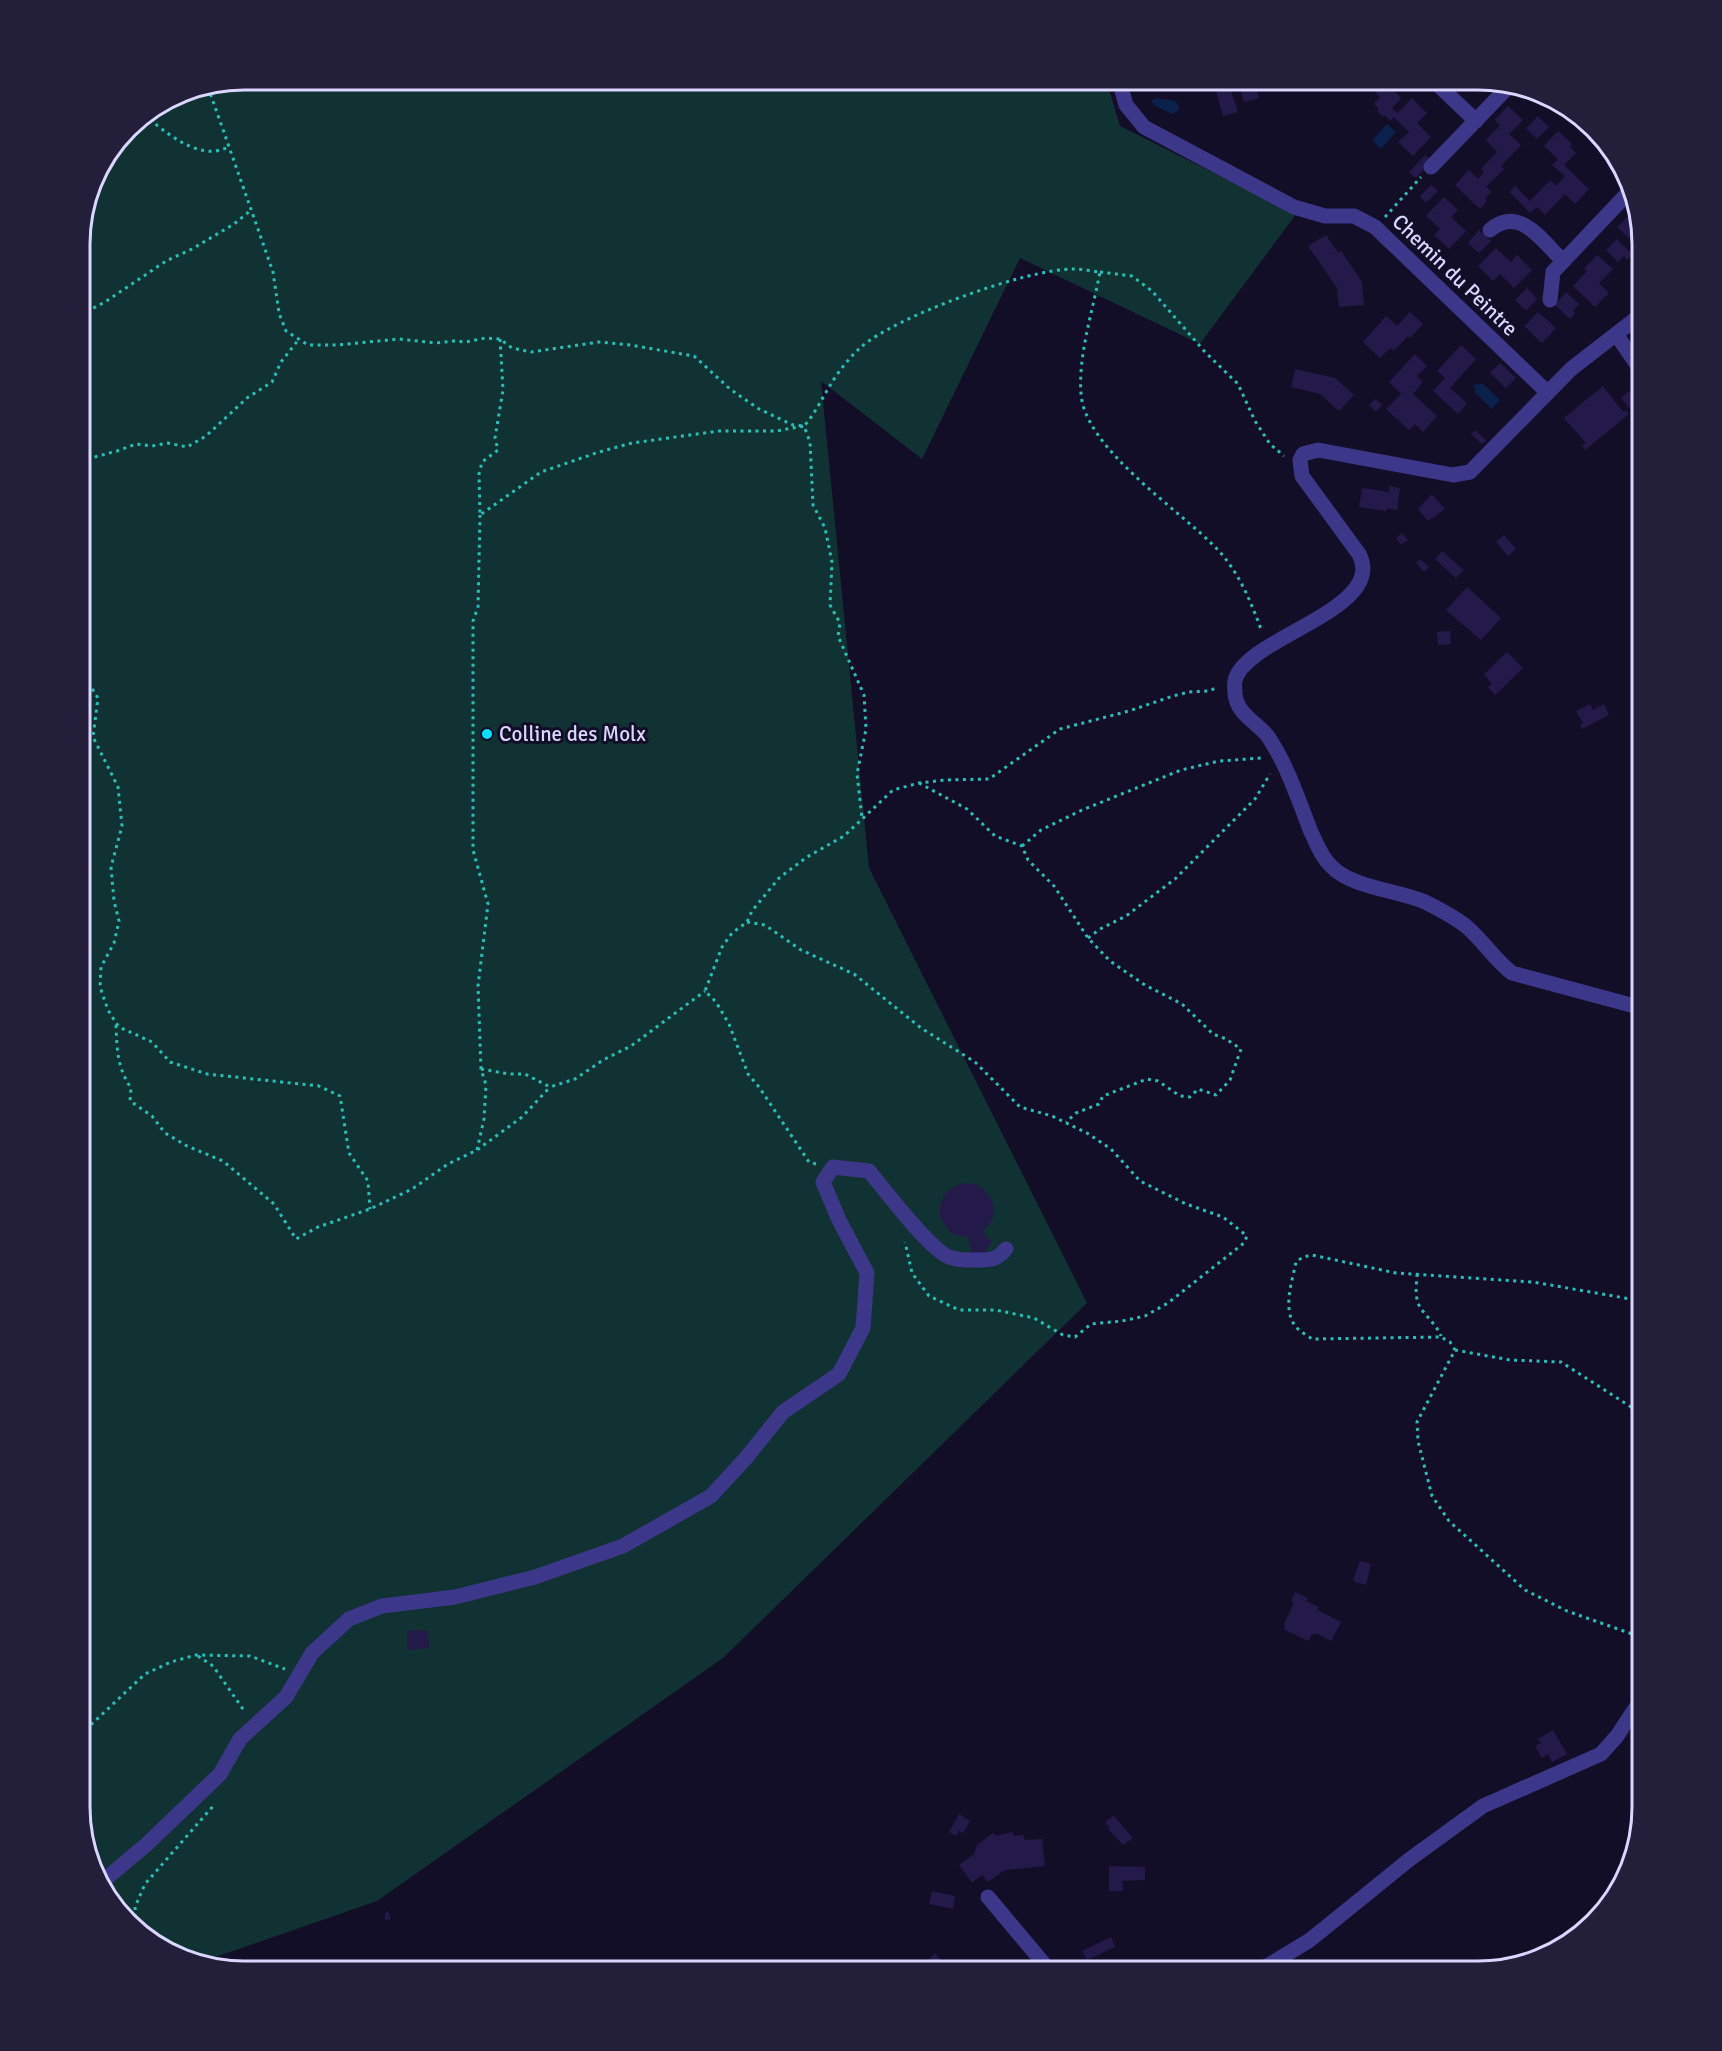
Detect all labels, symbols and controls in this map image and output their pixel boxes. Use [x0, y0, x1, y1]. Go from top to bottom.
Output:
street label: Chemin du Peintre [1387, 208, 1523, 342]
place label: Colline des Molx [499, 721, 646, 747]
marker: Colline des Molx [480, 727, 494, 741]

